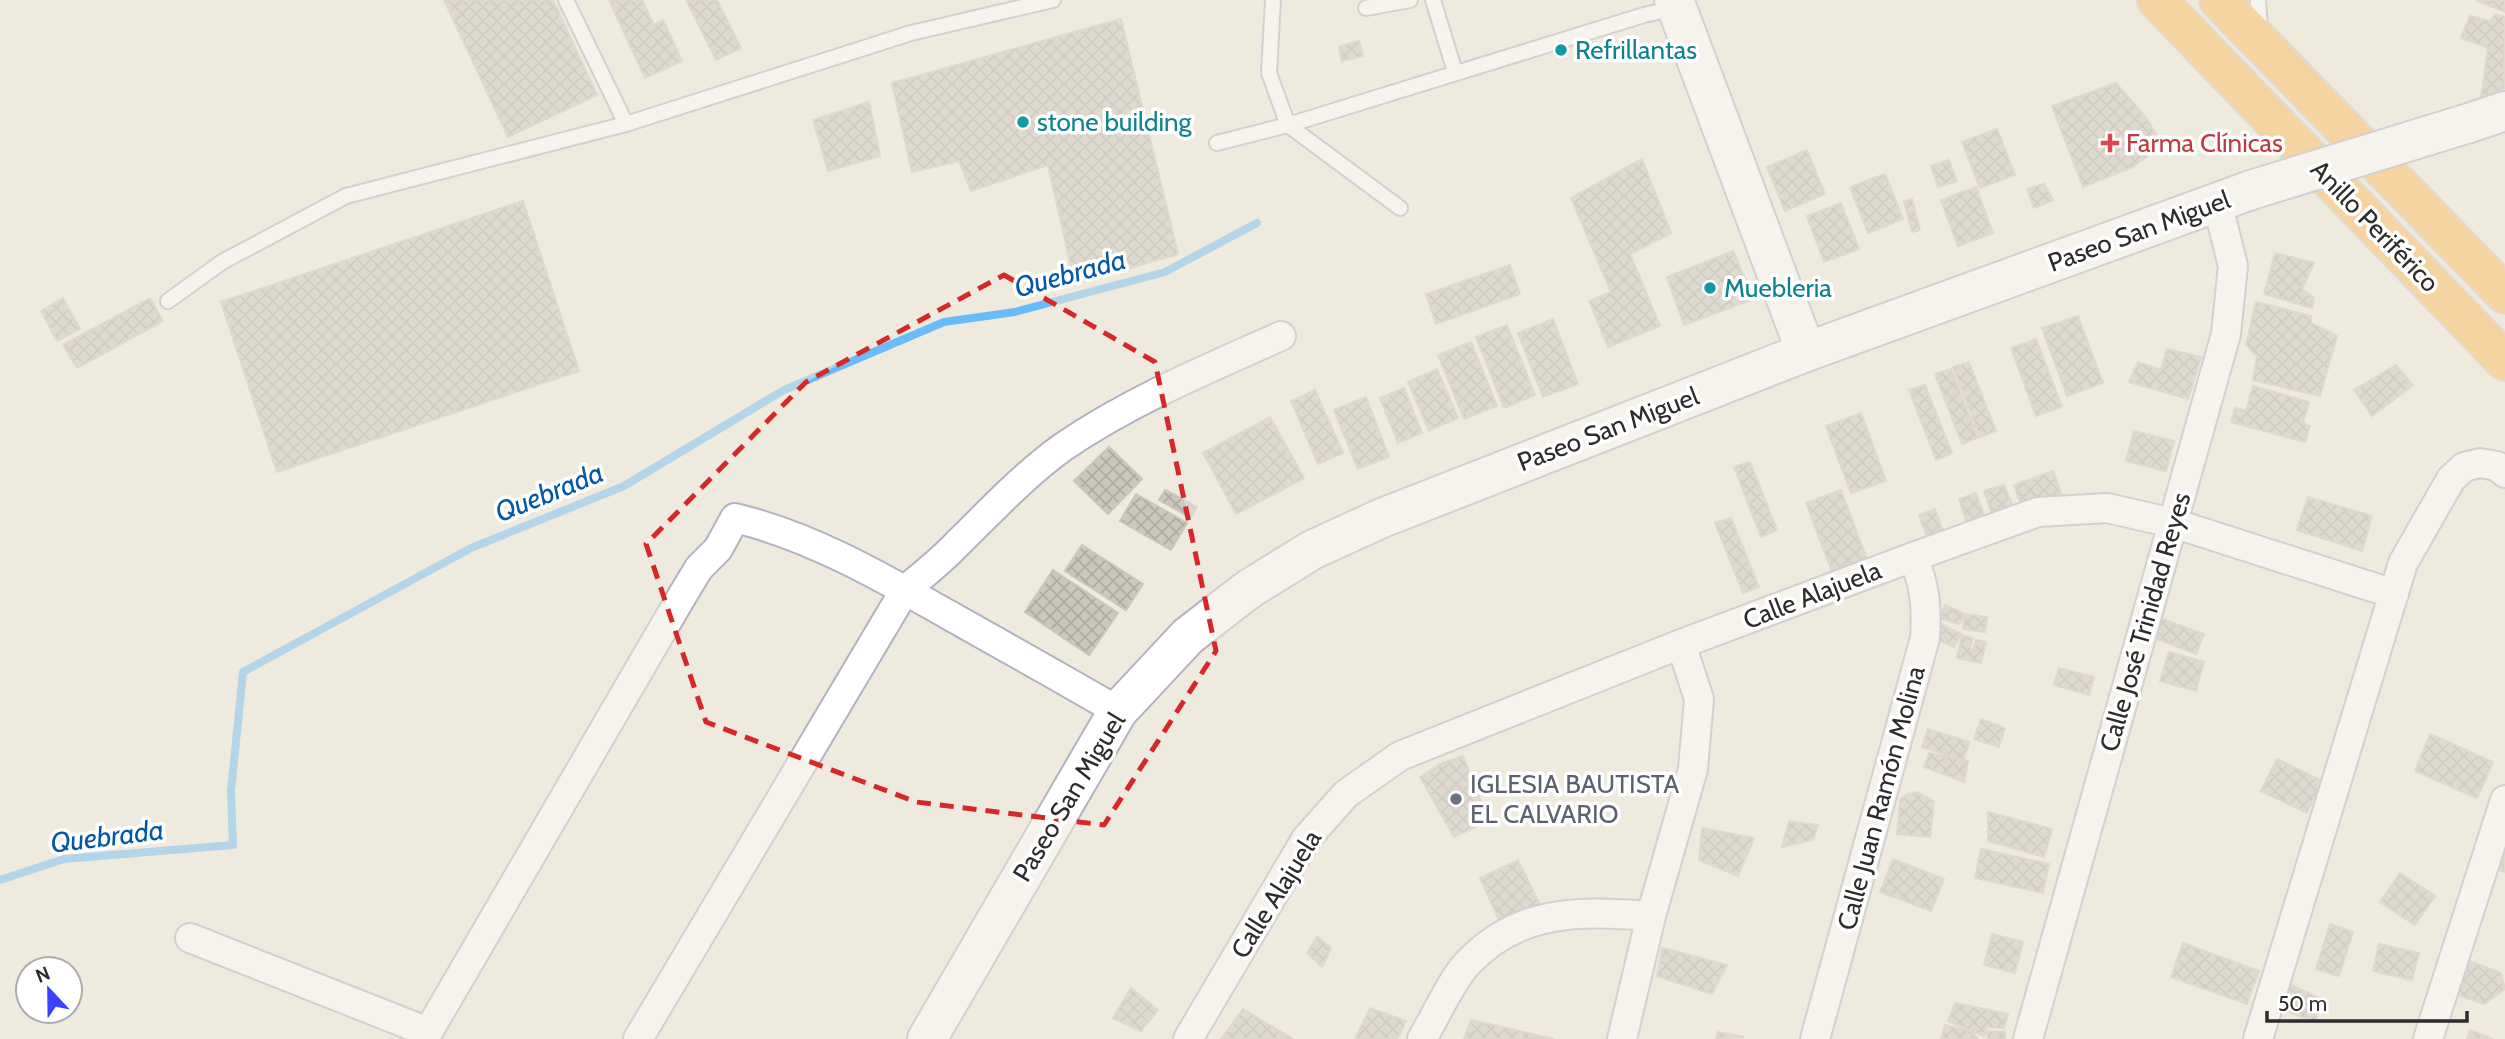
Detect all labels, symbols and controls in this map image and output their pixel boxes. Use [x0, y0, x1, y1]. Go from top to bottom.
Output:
place label: Refrillantas [1575, 34, 1697, 66]
marker: Refrillantas [1553, 42, 1569, 58]
place label: stone building [1037, 106, 1192, 138]
marker: stone building [1015, 114, 1031, 130]
place label: Farma Clínicas [2126, 127, 2283, 159]
marker: Farma Clínicas [2100, 133, 2120, 153]
street label: Anillo Periférico [2304, 153, 2446, 299]
street label: Paseo San Miguel [2043, 183, 2235, 279]
water label: Quebrada [1011, 242, 1129, 304]
place label: Muebleria [1724, 272, 1832, 304]
marker: Muebleria [1702, 280, 1718, 296]
street label: Paseo San Miguel [1513, 380, 1703, 478]
water label: Quebrada [490, 455, 608, 529]
street label: Calle José Trinidad Reyes [2093, 488, 2197, 755]
street label: Calle Alajuela [1738, 554, 1886, 636]
street label: Calle Juan Ramón Molina [1830, 662, 1932, 933]
street label: Paseo San Miguel [1006, 707, 1132, 887]
place label: IGLESIA BAUTISTA EL CALVARIO [1470, 768, 1679, 830]
marker: IGLESIA BAUTISTA EL CALVARIO [1448, 791, 1464, 807]
water label: Quebrada [48, 812, 166, 860]
street label: Calle Alajuela [1224, 823, 1328, 964]
north arrow [14, 955, 84, 1025]
text: N [32, 962, 53, 988]
scale bar [2267, 979, 2466, 1023]
text: 50 m [2278, 991, 2327, 1016]

